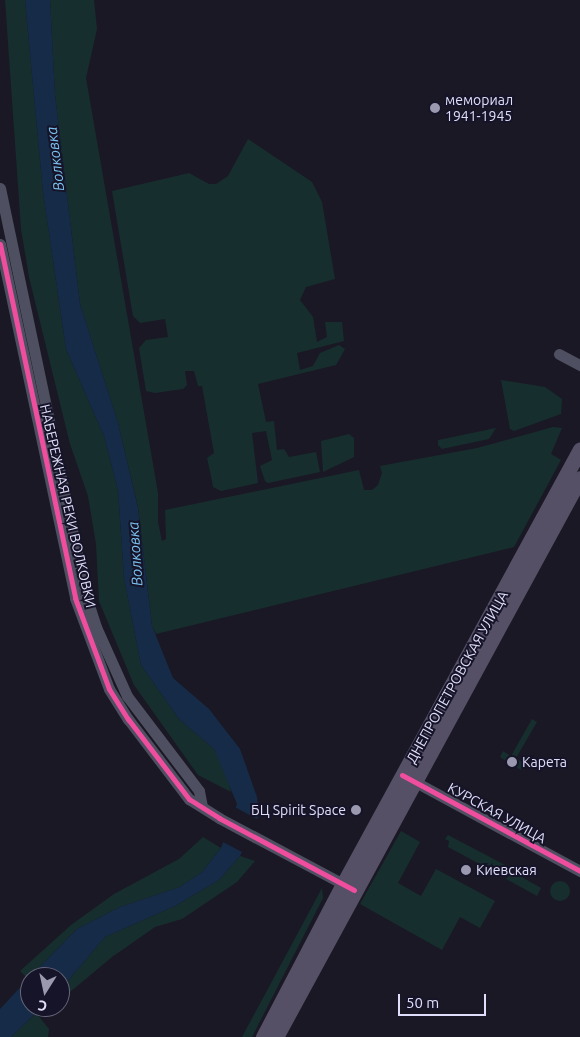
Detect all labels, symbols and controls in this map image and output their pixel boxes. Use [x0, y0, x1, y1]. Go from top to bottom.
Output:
place label: мемориал 1941-1945 [445, 92, 513, 124]
marker: мемориал 1941-1945 [429, 102, 441, 114]
water label: Волковка [42, 126, 68, 192]
street label: НАБЕРЕЖНАЯ РЕКИ ВОЛКОВКИ [36, 403, 100, 609]
water label: Волковка [124, 521, 146, 587]
street label: ДНЕПРОПЕТРОВСКАЯ УЛИЦА [402, 588, 512, 766]
place label: Карета [522, 754, 567, 770]
marker: Карета [506, 756, 518, 768]
street label: КУРСКАЯ УЛИЦА [445, 779, 549, 847]
place label: БЦ Spirit Space [251, 802, 346, 818]
marker: БЦ Spirit Space [350, 804, 362, 816]
place label: Киевская [476, 862, 537, 878]
marker: Киевская [460, 864, 472, 876]
north arrow [20, 967, 70, 1017]
scale bar [400, 984, 488, 1016]
text: 50 m [406, 994, 439, 1011]
text: С [37, 997, 48, 1014]

